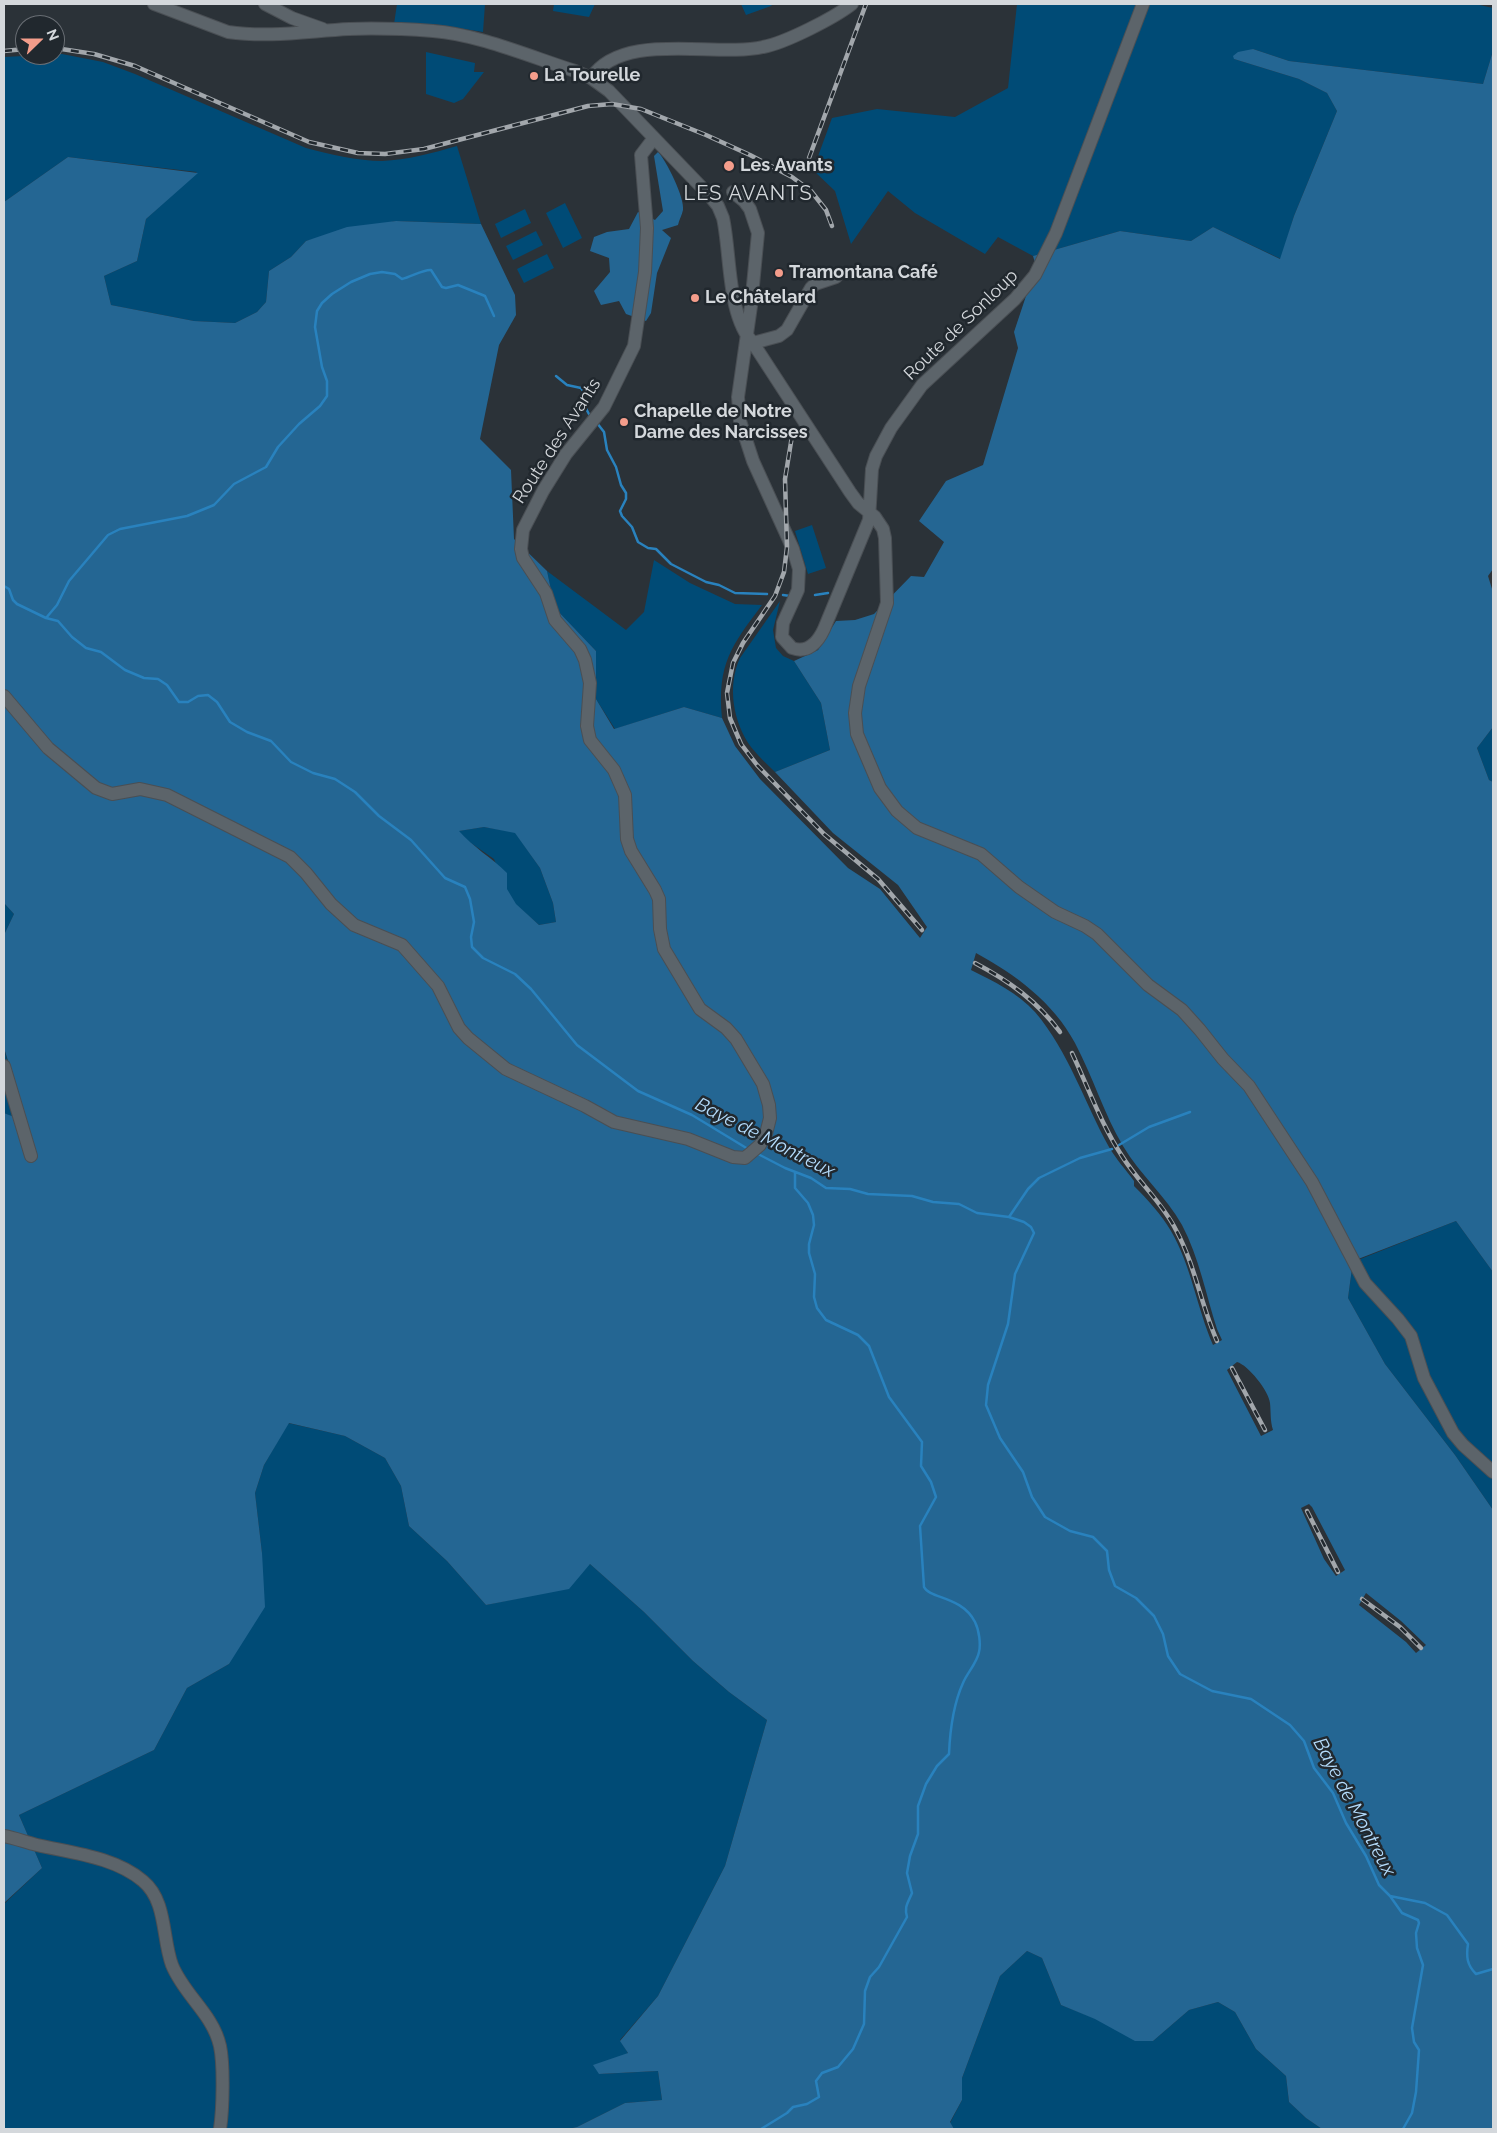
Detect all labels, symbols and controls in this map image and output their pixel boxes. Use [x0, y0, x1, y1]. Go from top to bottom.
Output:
north arrow [15, 15, 65, 65]
text: N [44, 27, 62, 43]
place label: La Tourelle [544, 65, 640, 87]
marker: La Tourelle [528, 70, 540, 82]
place label: Les Avants [740, 155, 833, 177]
marker: Les Avants [722, 159, 736, 173]
district label: LES AVANTS [682, 182, 814, 206]
place label: Tramontana Café [789, 262, 938, 284]
street label: Route de Sonloup [900, 265, 1022, 385]
marker: Tramontana Café [773, 267, 785, 279]
place label: Le Châtelard [705, 287, 816, 309]
marker: Le Châtelard [689, 292, 701, 304]
street label: Route des Avants [509, 374, 605, 508]
place label: Chapelle de Notre Dame des Narcisses [634, 401, 808, 444]
marker: Chapelle de Notre Dame des Narcisses [618, 416, 630, 428]
water label: Baye de Montreux [691, 1093, 839, 1183]
water label: Baye de Montreux [1308, 1734, 1400, 1880]

